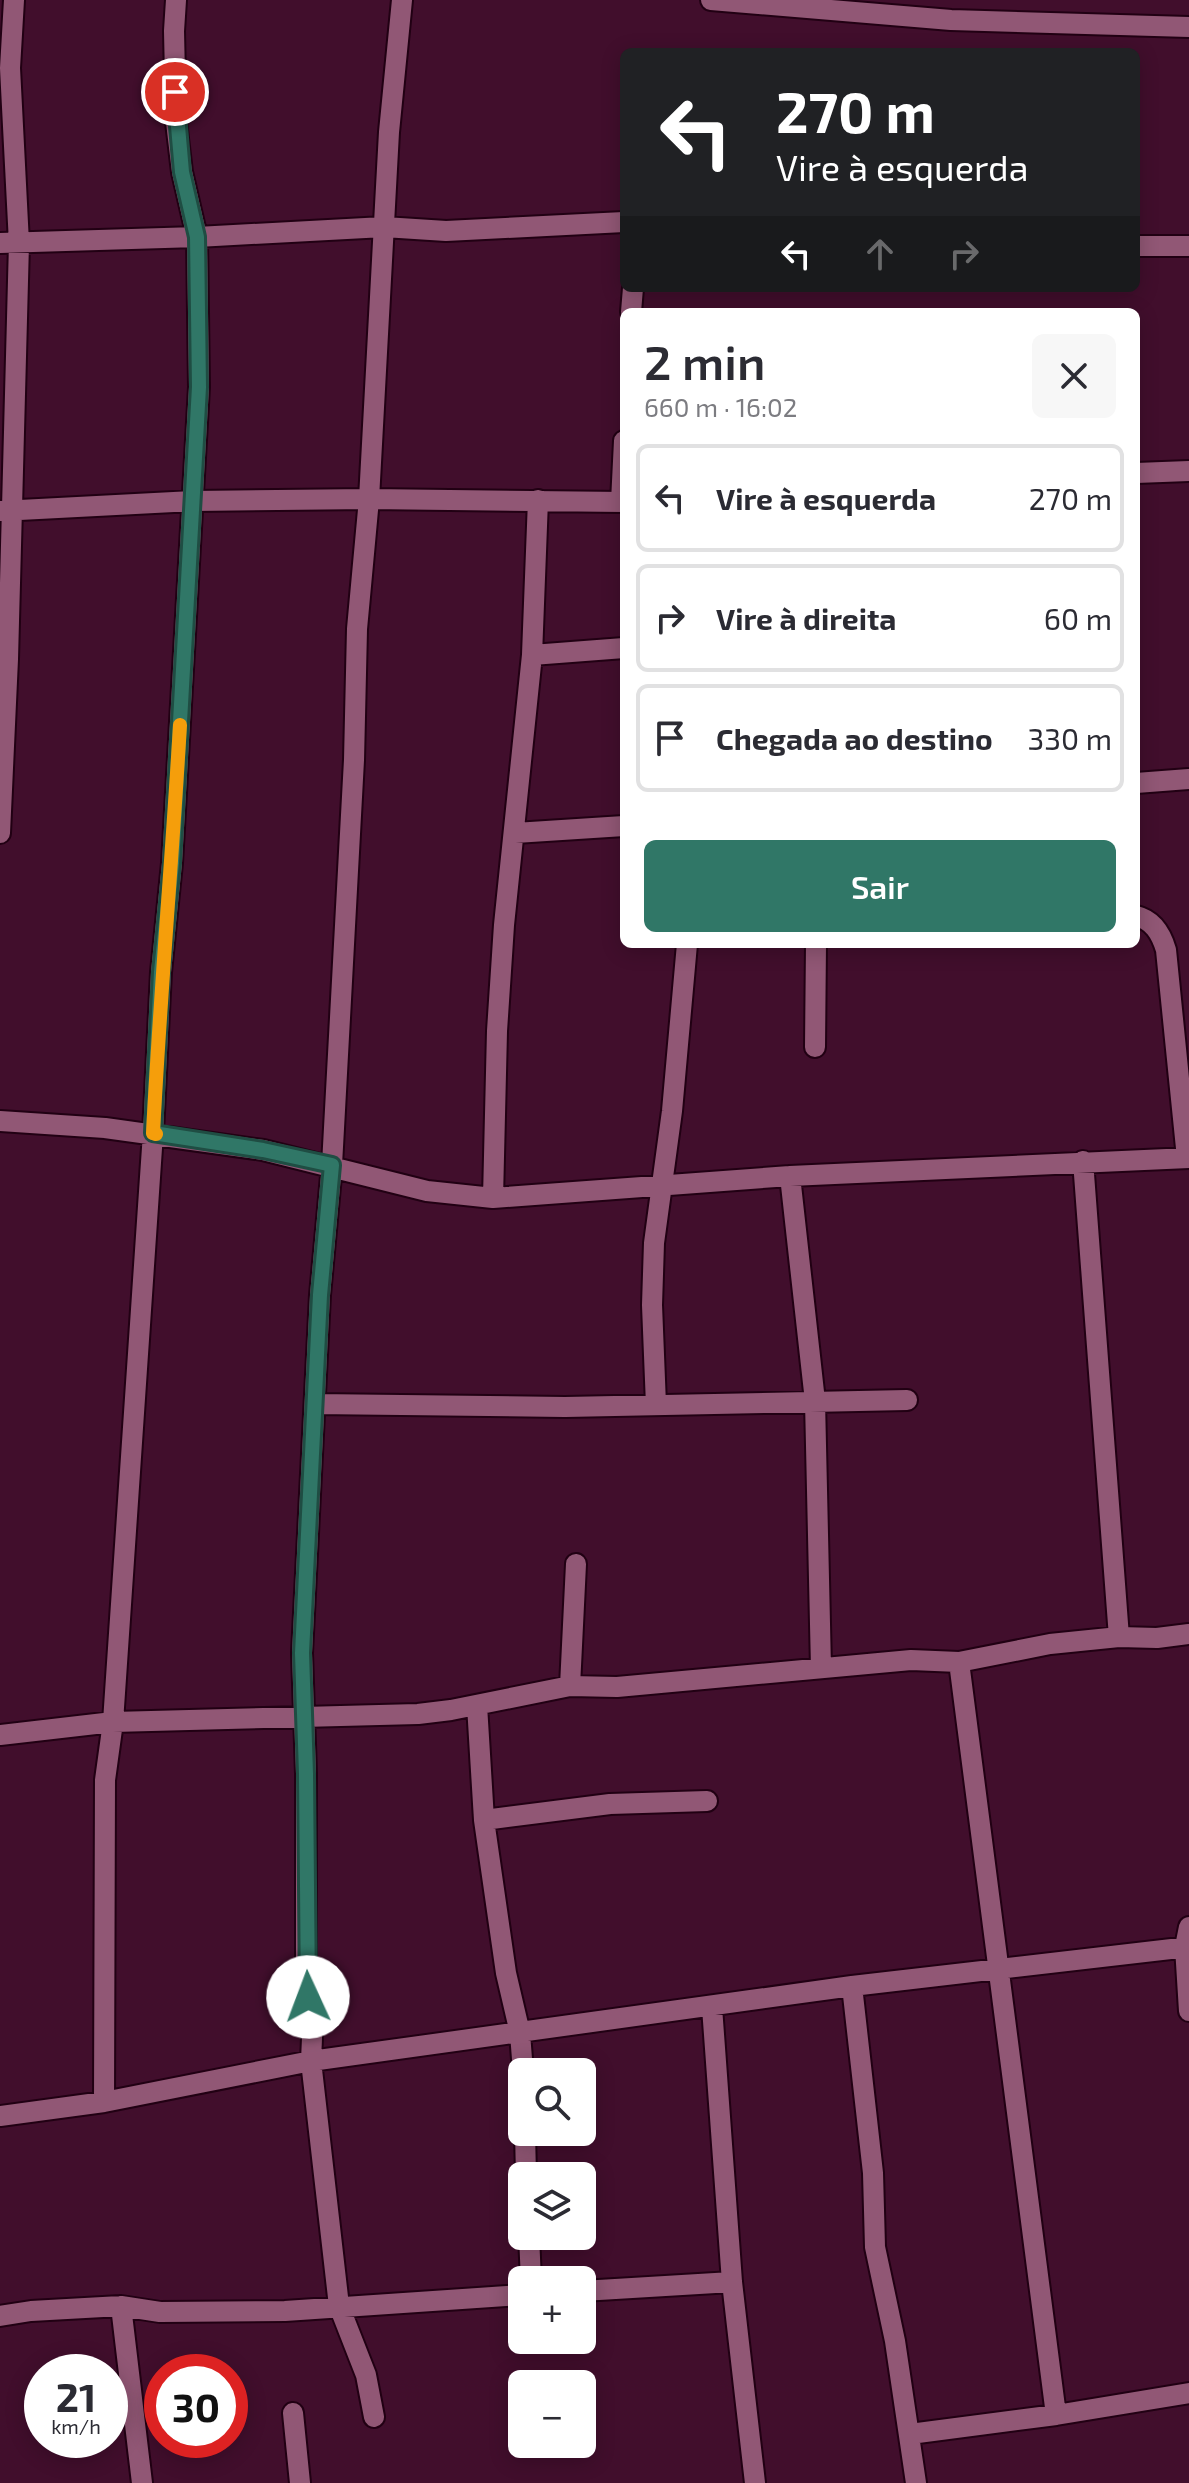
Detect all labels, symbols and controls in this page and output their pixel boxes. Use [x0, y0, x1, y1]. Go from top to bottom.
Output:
pin [141, 58, 209, 126]
icon: arrive [153, 70, 197, 114]
text: 270 m [776, 77, 935, 144]
icon: left [644, 80, 748, 184]
text: Vire à esquerda [776, 145, 1028, 188]
icon: left [774, 232, 818, 276]
icon: ahead [858, 232, 902, 276]
icon: right [942, 232, 986, 276]
text: 2 min [644, 332, 765, 390]
button: close [1032, 334, 1116, 418]
text: 660 m · 16:02 [644, 391, 797, 422]
icon: left [648, 476, 692, 520]
text: Vire à esquerda [716, 480, 936, 516]
text: 270 m [1029, 480, 1112, 516]
icon: right [648, 596, 692, 640]
text: Vire à direita [716, 600, 896, 636]
text: 60 m [1044, 600, 1112, 636]
icon: arrive [648, 716, 692, 760]
text: Chegada ao destino [716, 720, 993, 756]
text: 330 m [1028, 720, 1112, 756]
button: Sair [644, 840, 1116, 932]
position arrow [266, 1955, 350, 2039]
map controls [508, 2058, 596, 2458]
button: search [508, 2058, 596, 2146]
button: layers [508, 2162, 596, 2250]
button: + [508, 2266, 596, 2354]
speed limit sign: 30 [144, 2354, 248, 2458]
button: − [508, 2370, 596, 2458]
text: 21 [56, 2372, 96, 2420]
text: km/h [51, 2414, 101, 2438]

